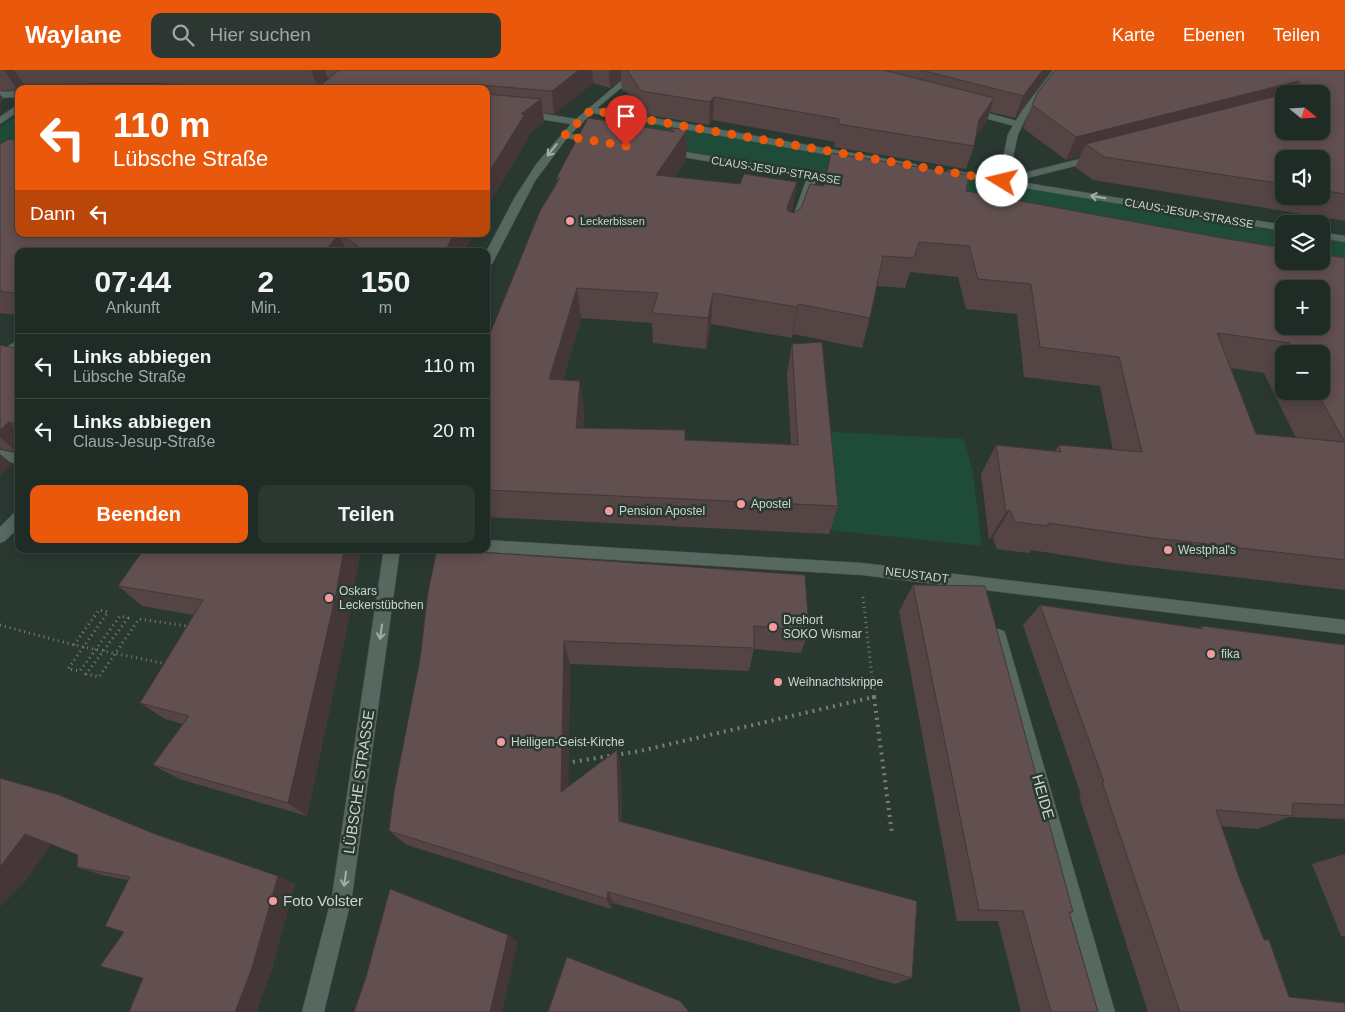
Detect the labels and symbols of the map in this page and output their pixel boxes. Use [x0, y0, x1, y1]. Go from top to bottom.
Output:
north arrow [1275, 85, 1330, 140]
pin [605, 95, 647, 146]
one-way arrow [547, 143, 557, 157]
street label: CLAUS-JESUP-STRASSE [710, 154, 842, 186]
position arrow [975, 154, 1027, 206]
one-way arrow [1090, 192, 1106, 202]
street label: CLAUS-JESUP-STRASSE [1124, 196, 1254, 230]
marker: Leckerbissen [564, 215, 576, 227]
place label: Leckerbissen [580, 215, 645, 227]
place label: Apostel [751, 497, 791, 511]
marker: Apostel [735, 498, 747, 510]
place label: Pension Apostel [619, 504, 705, 518]
marker: Pension Apostel [603, 505, 615, 517]
place label: Westphal's [1178, 543, 1236, 557]
marker: Westphal's [1162, 544, 1174, 556]
street label: NEUSTADT [884, 564, 950, 586]
place label: Oskars Leckerstübchen [339, 584, 424, 612]
marker: Oskars Leckerstübchen [323, 592, 335, 604]
place label: Drehort SOKO Wismar [783, 613, 862, 641]
marker: Drehort SOKO Wismar [767, 621, 779, 633]
one-way arrow [376, 623, 386, 639]
place label: fika [1221, 647, 1240, 661]
marker: fika [1205, 648, 1217, 660]
place label: Weihnachtskrippe [788, 675, 883, 689]
marker: Weihnachtskrippe [772, 676, 784, 688]
street label: LÜBSCHE STRASSE [340, 709, 377, 855]
place label: Heiligen-Geist-Kirche [511, 735, 625, 749]
marker: Heiligen-Geist-Kirche [495, 736, 507, 748]
street label: HEIDE [1029, 772, 1058, 821]
one-way arrow [340, 871, 350, 887]
place label: Foto Volster [283, 892, 363, 909]
marker: Foto Volster [267, 895, 279, 907]

